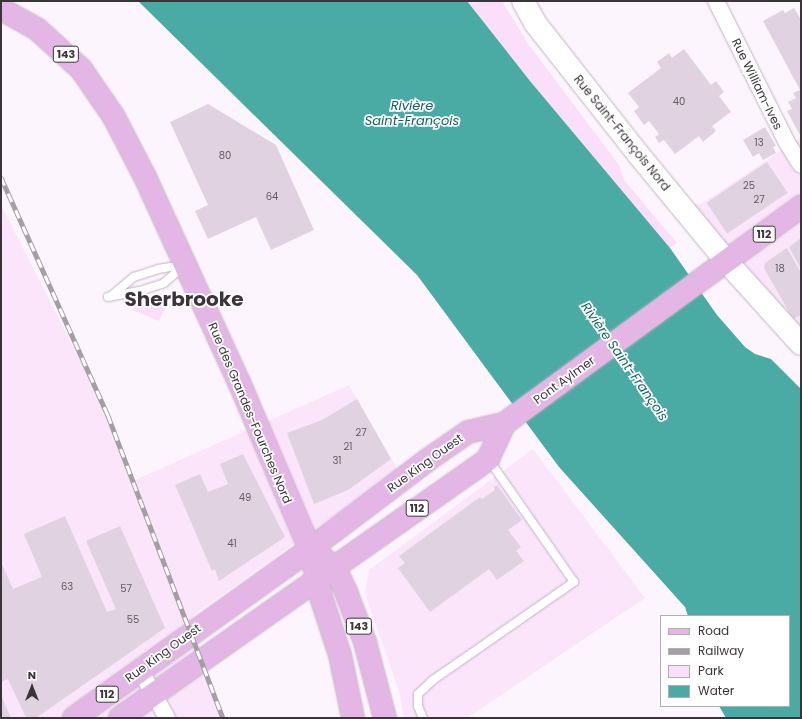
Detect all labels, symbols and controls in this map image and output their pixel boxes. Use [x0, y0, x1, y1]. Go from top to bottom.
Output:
street label: Rue William-Ives [729, 36, 785, 132]
road number: 143 [52, 45, 80, 63]
street label: Rue Saint-François Nord [571, 72, 673, 194]
house number: 40 [673, 96, 685, 108]
water label: Rivière Saint-François [365, 99, 459, 130]
house number: 13 [754, 137, 764, 149]
house number: 80 [219, 150, 231, 162]
house number: 25 [743, 180, 755, 192]
house number: 64 [266, 191, 278, 203]
house number: 27 [753, 194, 765, 206]
road number: 112 [752, 225, 776, 243]
house number: 18 [775, 263, 785, 275]
district label: Sherbrooke [125, 287, 243, 311]
water label: Rivière Saint-François [577, 300, 671, 424]
street label: Rue des Grandes-Fourches Nord [205, 320, 295, 506]
street label: Pont Aylmer [531, 353, 597, 407]
house number: 27 [355, 427, 367, 439]
street label: Rue King Ouest [384, 431, 466, 495]
house number: 21 [344, 441, 352, 453]
house number: 31 [332, 455, 342, 467]
house number: 49 [239, 492, 251, 504]
road number: 112 [405, 499, 429, 517]
house number: 41 [227, 538, 237, 550]
house number: 63 [61, 581, 73, 593]
house number: 57 [120, 583, 132, 595]
house number: 55 [127, 614, 139, 626]
legend [660, 615, 790, 707]
road number: 143 [345, 617, 373, 635]
street label: Rue King Ouest [122, 621, 204, 685]
text: Road [698, 622, 729, 639]
text: Railway [698, 642, 744, 659]
text: Park [698, 662, 724, 679]
north arrow [12, 667, 52, 707]
text: N [28, 667, 36, 683]
text: Water [698, 682, 734, 699]
road number: 112 [95, 685, 119, 703]

